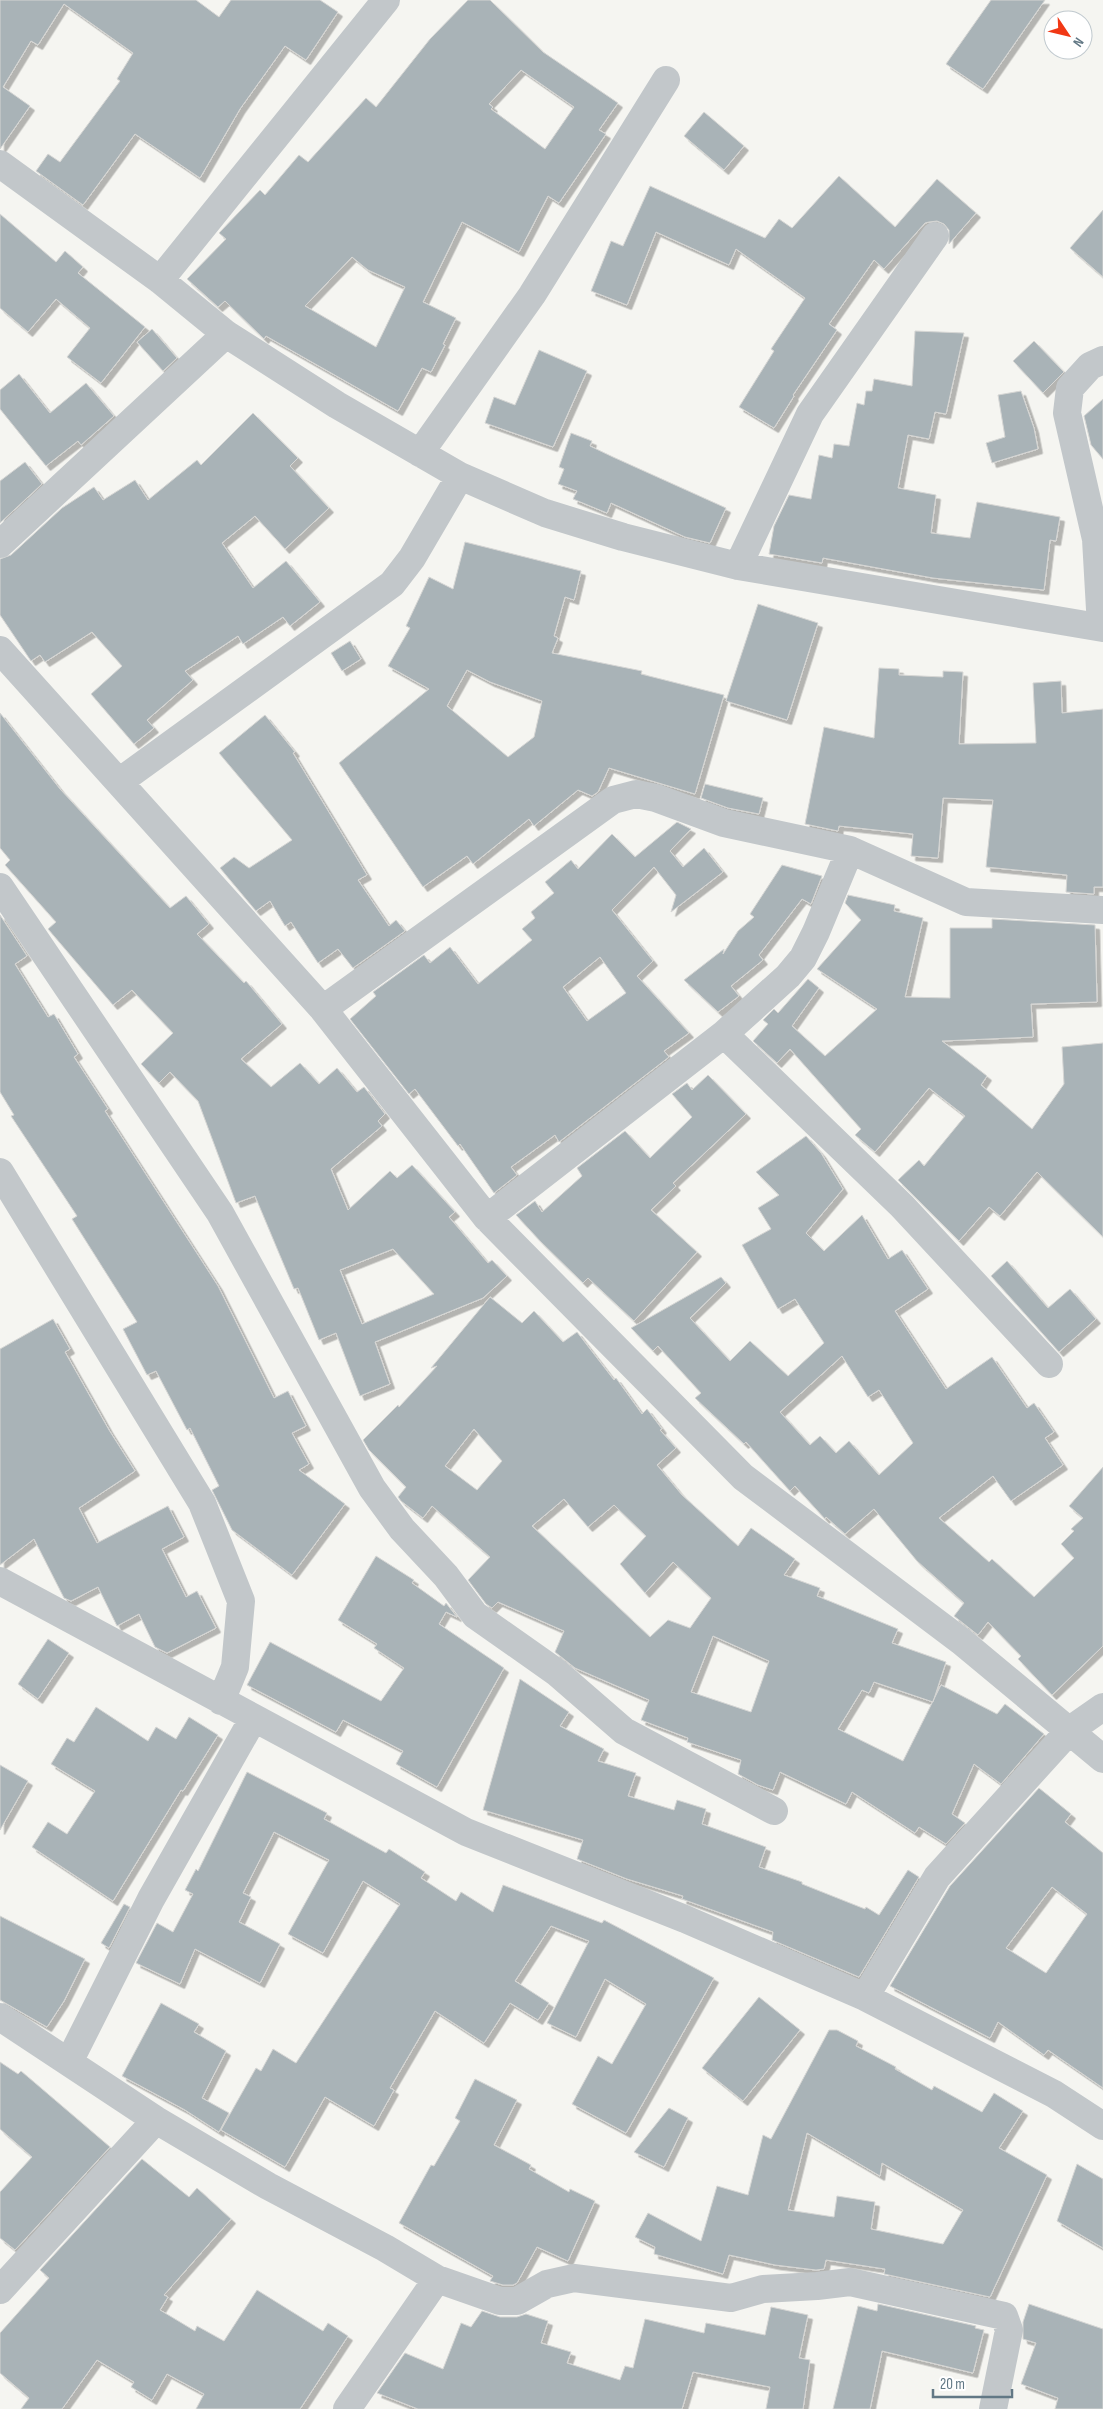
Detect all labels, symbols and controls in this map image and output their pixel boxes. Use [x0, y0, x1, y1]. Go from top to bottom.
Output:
north arrow [1043, 10, 1093, 60]
text: N [1069, 34, 1087, 50]
scale bar [933, 2366, 1012, 2398]
text: 20 m [940, 2375, 965, 2394]

